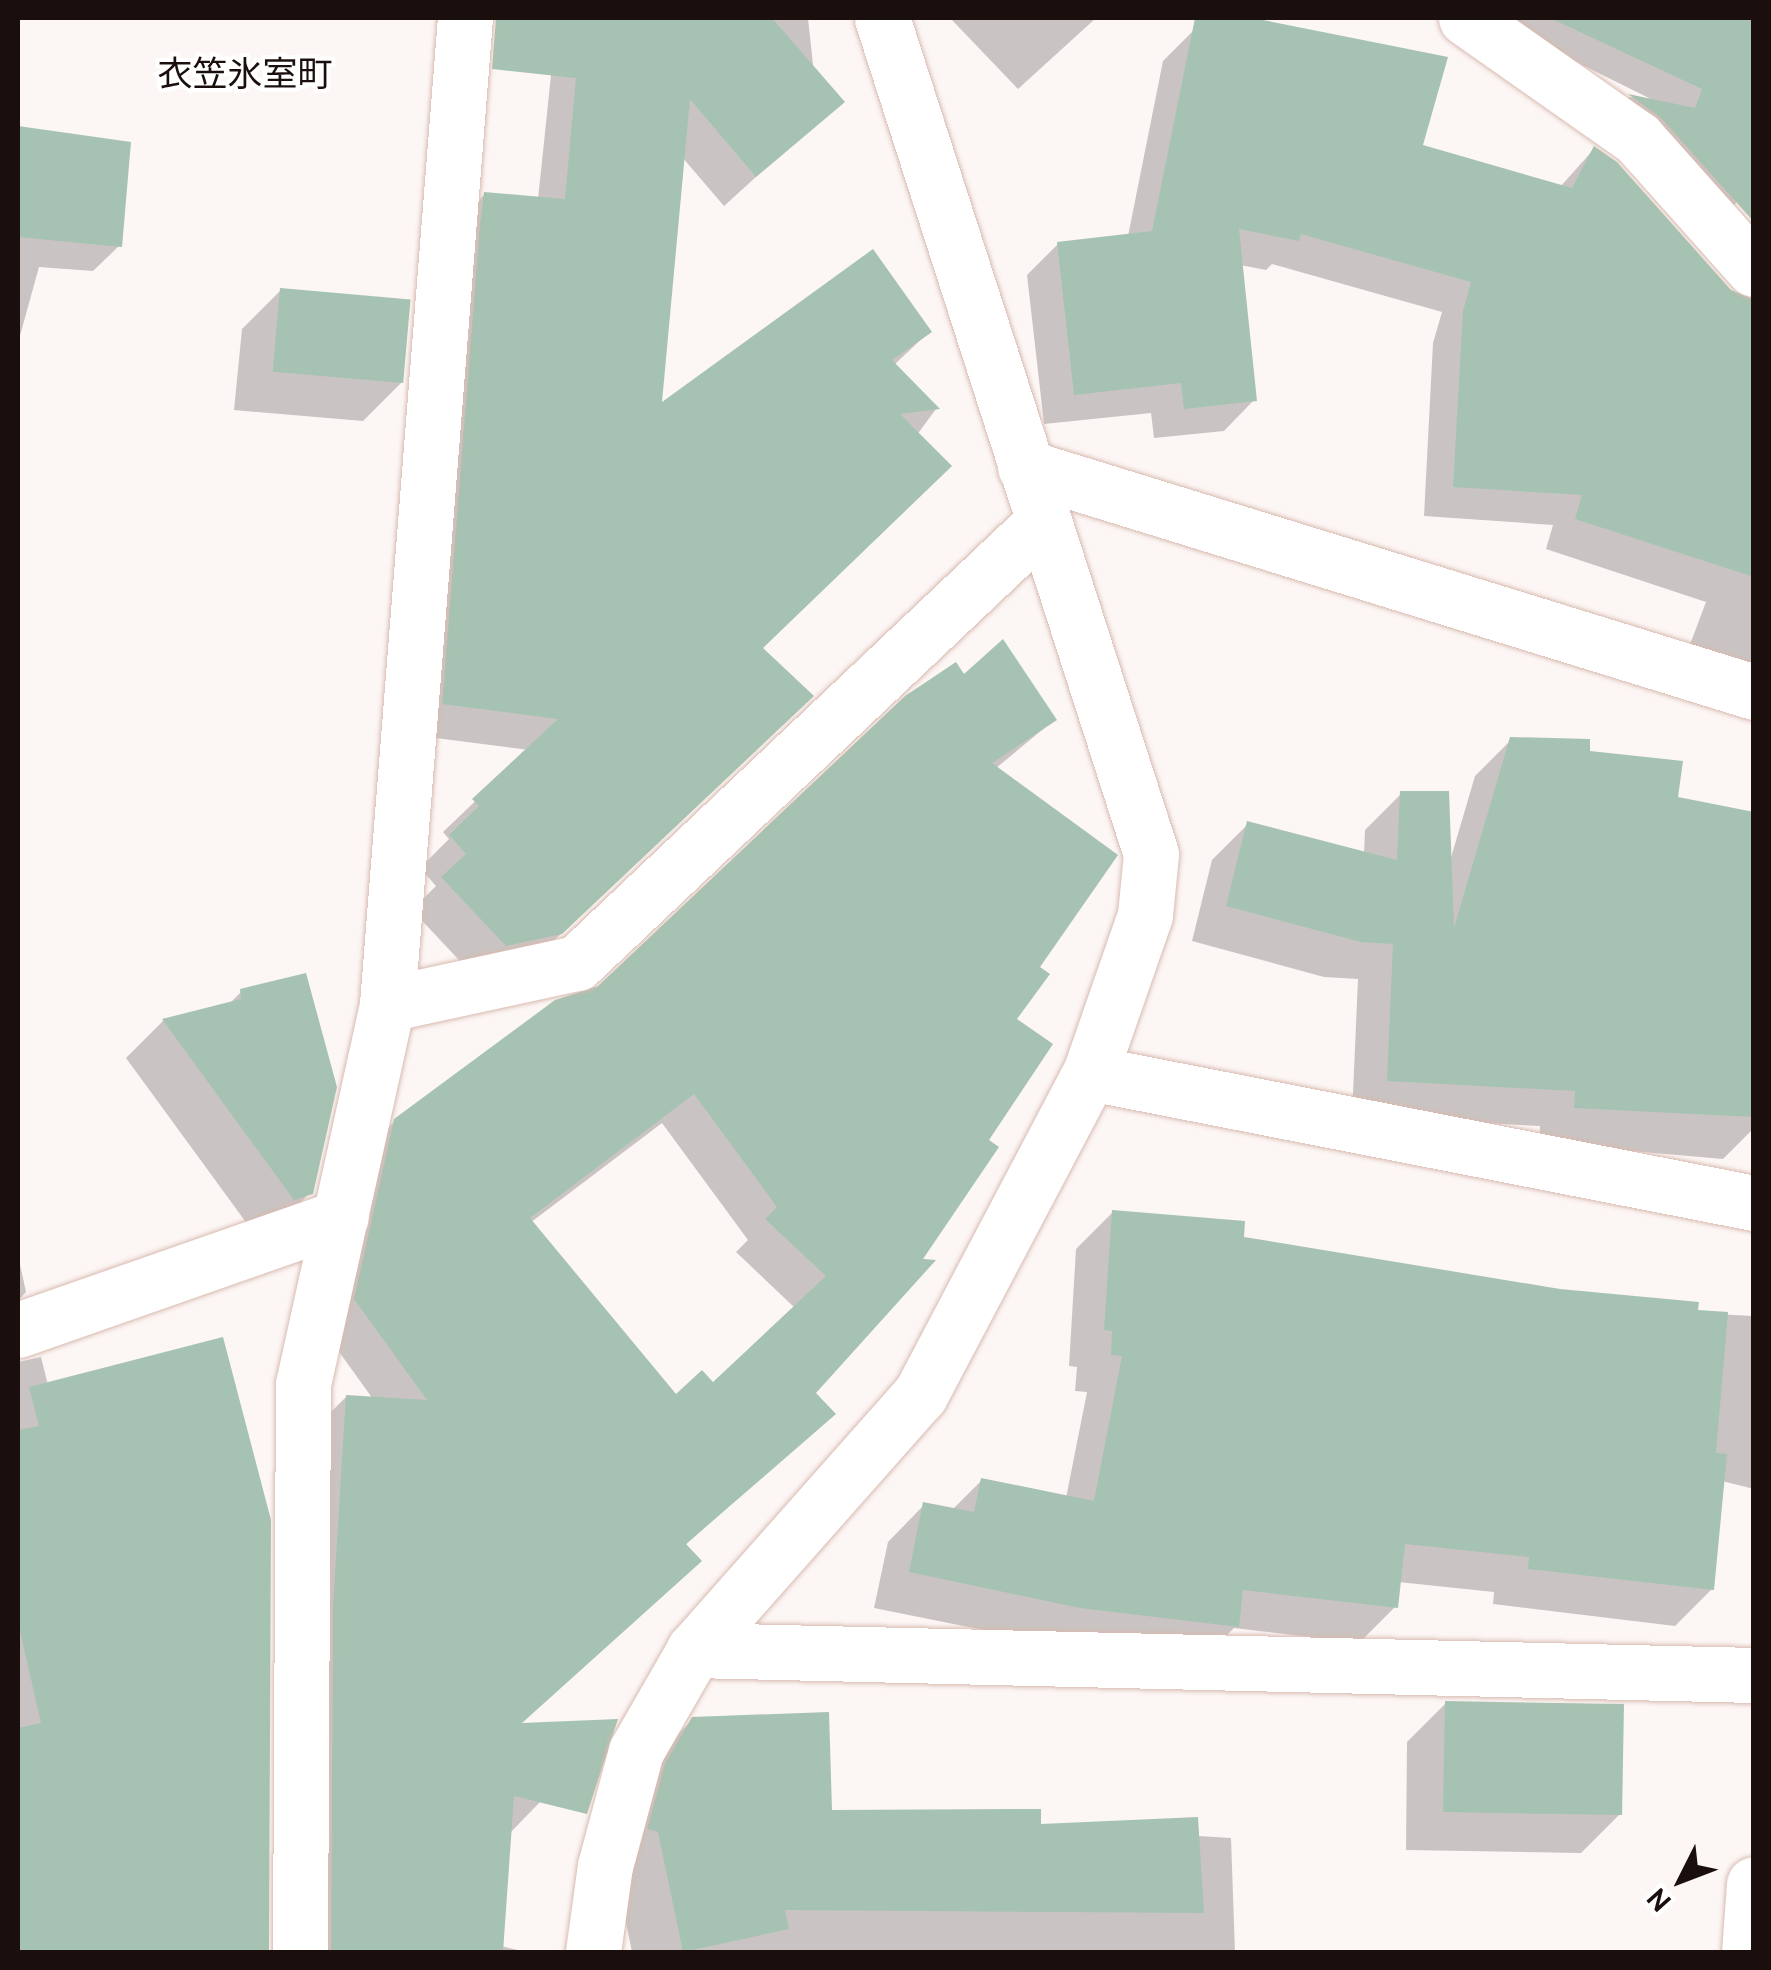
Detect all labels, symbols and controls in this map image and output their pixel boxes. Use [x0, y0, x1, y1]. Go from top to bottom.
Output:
district label: 衣笠氷室町 [158, 53, 332, 95]
north arrow [1631, 1830, 1731, 1930]
text: N [1639, 1881, 1678, 1919]

